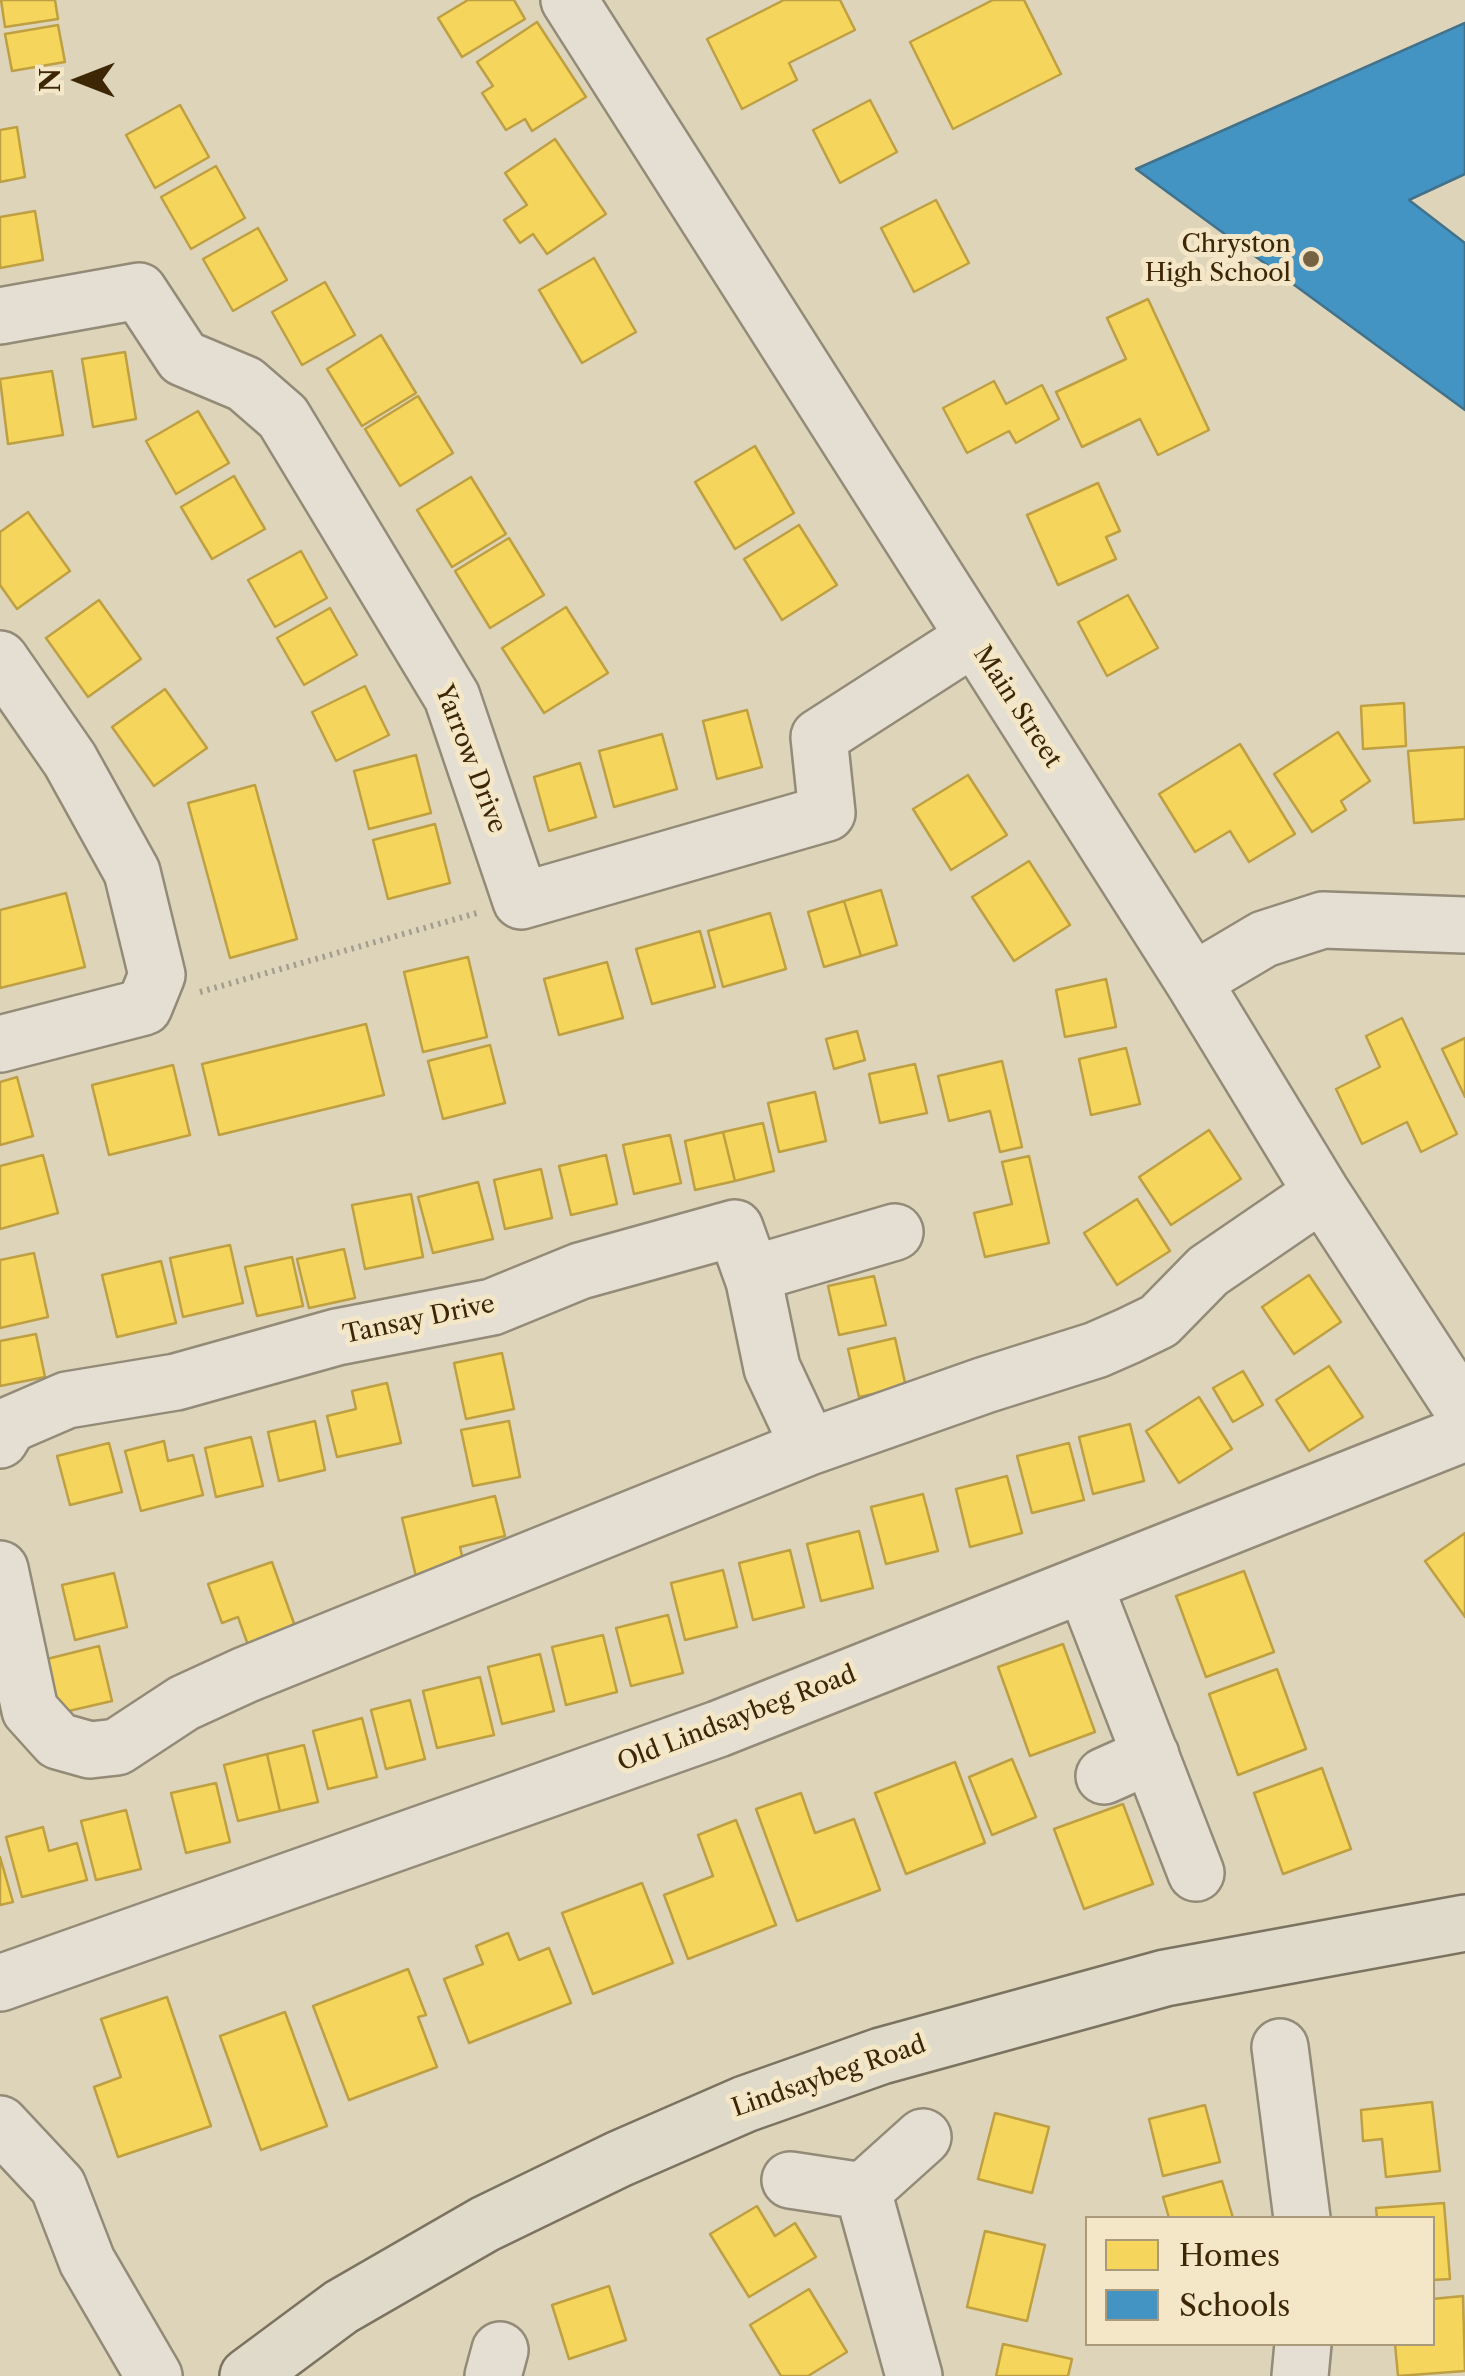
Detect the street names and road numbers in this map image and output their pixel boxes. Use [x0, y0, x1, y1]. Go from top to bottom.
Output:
street label: Main Street [967, 641, 1067, 773]
street label: Yarrow Drive [428, 681, 512, 837]
street label: Tansay Drive [340, 1289, 498, 1351]
street label: Old Lindsaybeg Road [614, 1660, 860, 1778]
street label: Lindsaybeg Road [728, 2030, 930, 2124]

